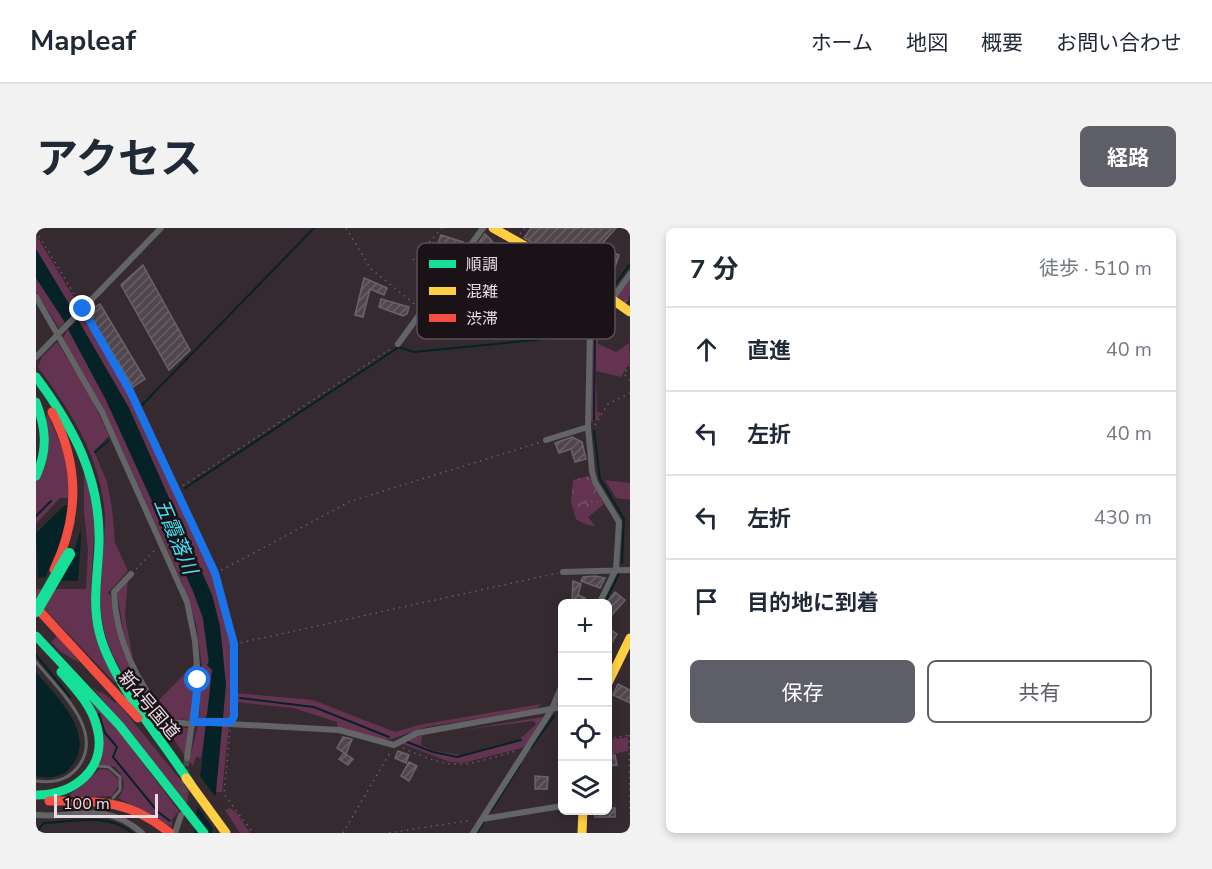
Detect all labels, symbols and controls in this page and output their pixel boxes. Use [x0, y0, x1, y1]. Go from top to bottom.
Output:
text: Mapleaf [30, 22, 136, 60]
text: ホーム [811, 29, 873, 57]
text: 地図 [906, 29, 948, 57]
text: 概要 [981, 29, 1023, 57]
text: お問い合わせ [1056, 29, 1182, 57]
button: 経路 [1080, 126, 1176, 187]
text: アクセス [36, 131, 202, 188]
legend [417, 243, 615, 339]
text: 7 分 [690, 252, 739, 287]
text: 順調 [466, 254, 498, 276]
text: 徒歩 · 510 m [1039, 255, 1152, 282]
text: 混雑 [466, 281, 498, 303]
route end [69, 295, 95, 321]
text: 渋滞 [466, 308, 498, 330]
icon: ahead [690, 333, 723, 366]
text: 直進 [747, 336, 791, 366]
text: 40 m [1106, 336, 1152, 363]
icon: left [690, 417, 723, 450]
text: 左折 [747, 420, 791, 450]
text: 40 m [1106, 420, 1152, 447]
water label: 五霞落川 [147, 494, 204, 580]
icon: left [690, 501, 723, 534]
text: 左折 [747, 504, 791, 534]
text: 430 m [1094, 504, 1152, 531]
icon: arrive [690, 585, 723, 618]
text: 目的地に到着 [747, 588, 879, 618]
map controls [558, 599, 612, 815]
button: + [558, 599, 612, 653]
button: − [558, 653, 612, 707]
button: 保存 [690, 660, 915, 723]
button: 共有 [927, 660, 1152, 723]
street label: 新4号国道 [113, 666, 185, 744]
route start [184, 666, 210, 692]
button: locate [558, 707, 612, 761]
button: layers [558, 761, 612, 815]
scale bar [54, 791, 158, 818]
text: 100 m [63, 793, 110, 815]

